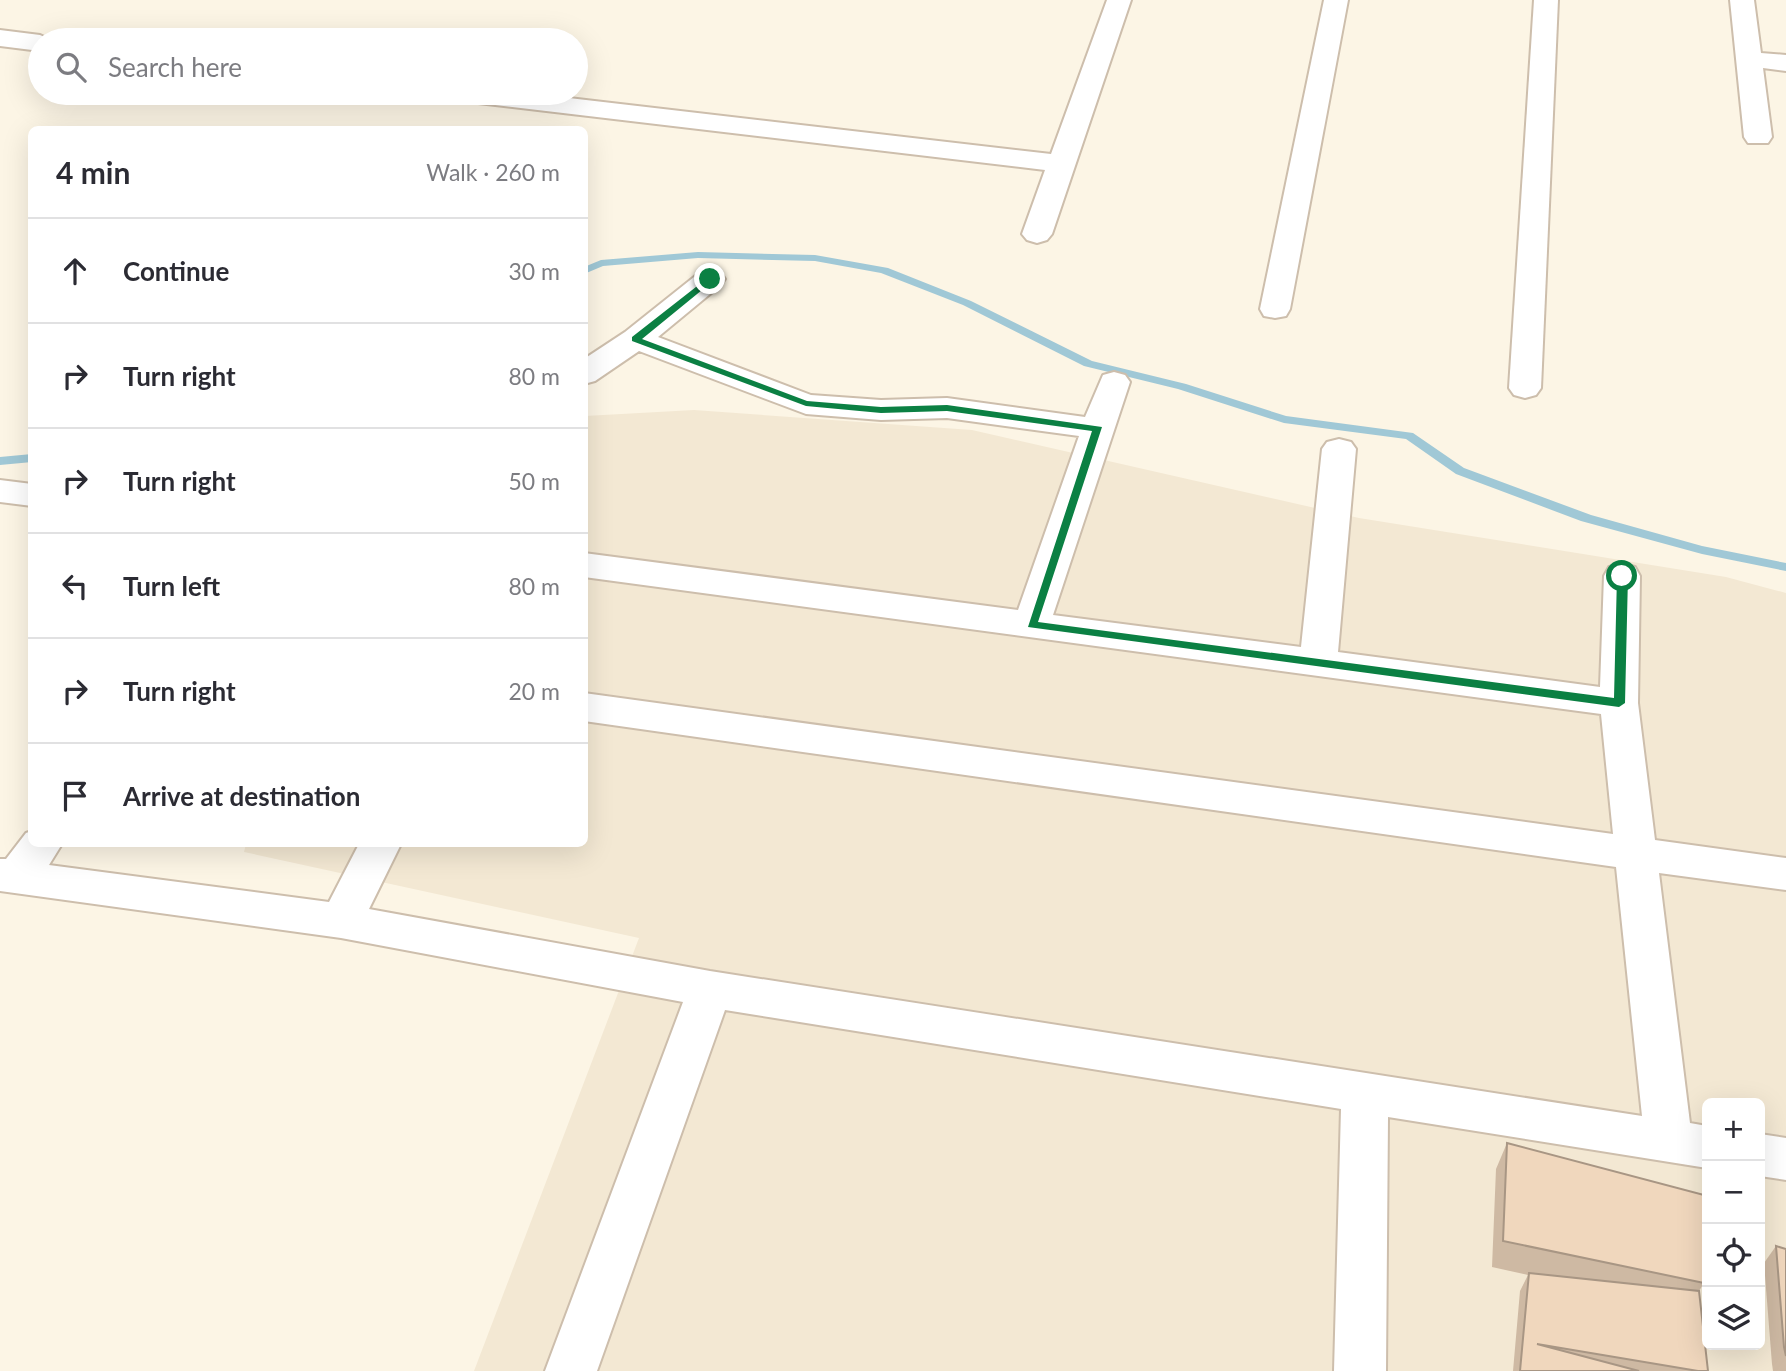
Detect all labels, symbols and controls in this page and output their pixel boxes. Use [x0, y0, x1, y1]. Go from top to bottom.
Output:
search box [28, 28, 588, 105]
icon: search [52, 48, 90, 86]
text: Search here [108, 51, 242, 83]
text: 4 min [56, 154, 130, 190]
text: Walk · 260 m [426, 158, 560, 186]
icon: ahead [56, 252, 94, 290]
text: Continue [123, 255, 229, 287]
text: 30 m [509, 257, 560, 285]
route end [694, 263, 725, 294]
icon: right [56, 357, 94, 395]
text: Turn right [123, 360, 236, 392]
text: 80 m [509, 362, 560, 390]
icon: right [56, 462, 94, 500]
text: Turn right [123, 465, 236, 497]
text: 50 m [509, 467, 560, 495]
route start [1606, 560, 1637, 591]
icon: left [56, 567, 94, 605]
text: Turn left [123, 570, 220, 602]
text: 80 m [509, 572, 560, 600]
icon: right [56, 672, 94, 710]
text: Turn right [123, 675, 236, 707]
text: 20 m [509, 677, 560, 705]
icon: arrive [56, 777, 94, 815]
text: Arrive at destination [123, 780, 360, 812]
map controls [1702, 1098, 1765, 1350]
button: + [1702, 1098, 1765, 1161]
button: − [1702, 1161, 1765, 1224]
button: locate [1702, 1224, 1765, 1287]
button: layers [1702, 1287, 1765, 1350]

